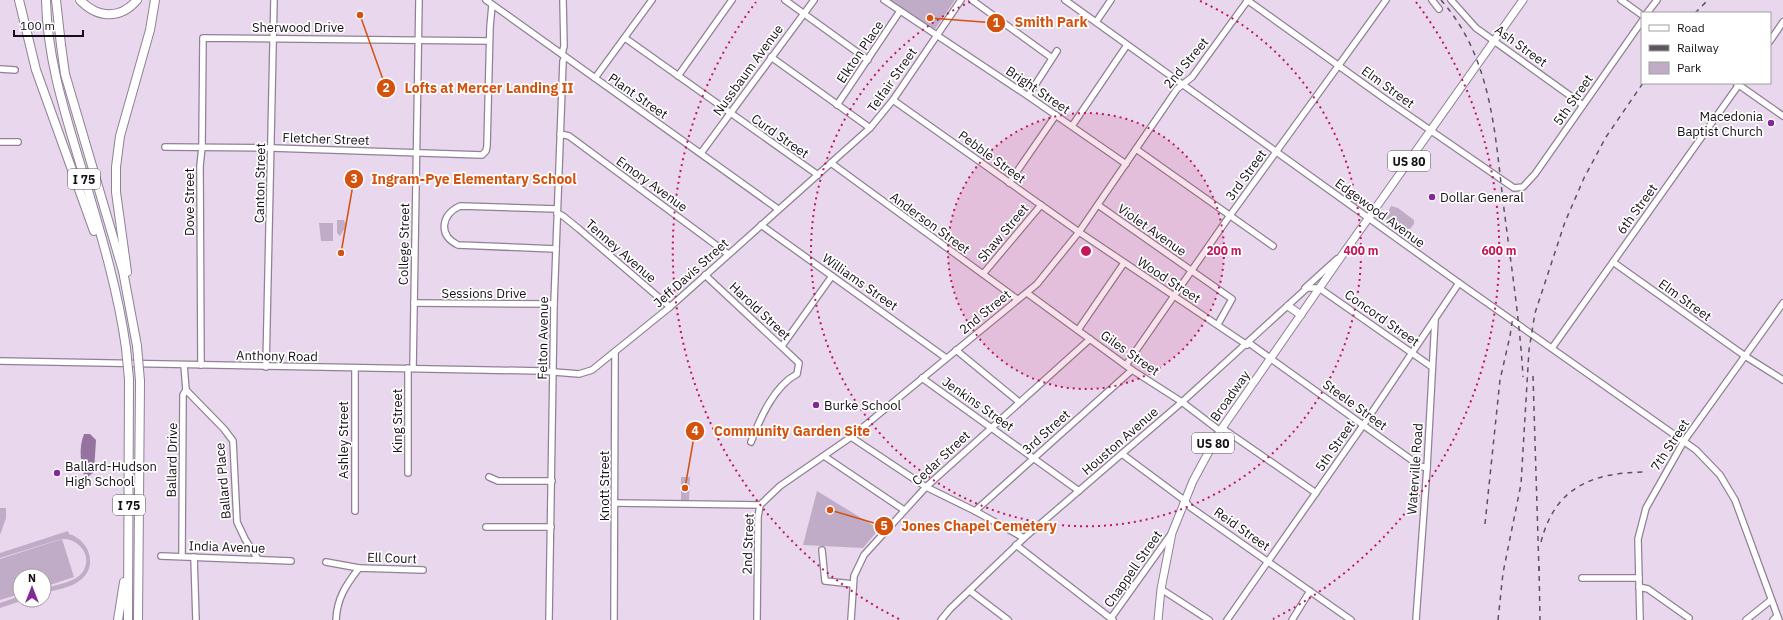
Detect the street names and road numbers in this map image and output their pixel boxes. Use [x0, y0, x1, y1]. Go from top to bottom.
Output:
street label: Elkton Place [833, 17, 887, 87]
street label: Sherwood Drive [252, 19, 344, 36]
street label: Nussbaum Avenue [709, 21, 787, 119]
street label: Ash Street [1491, 21, 1551, 71]
street label: 2nd Street [1160, 34, 1212, 92]
street label: Telfair Street [863, 44, 921, 116]
street label: Bright Street [1003, 62, 1073, 118]
street label: Elm Street [1358, 62, 1418, 112]
street label: Plant Street [605, 69, 671, 123]
street label: 5th Street [1549, 71, 1597, 129]
street label: Curd Street [748, 110, 812, 162]
street label: Pebble Street [955, 127, 1029, 187]
street label: Fletcher Street [282, 129, 370, 149]
street label: Canton Street [251, 143, 269, 223]
street label: 3rd Street [1222, 146, 1270, 204]
road number: US 80 [1388, 151, 1430, 171]
street label: Emory Avenue [613, 152, 691, 216]
street label: Dove Street [181, 168, 198, 236]
road number: I 75 [68, 169, 100, 189]
street label: Edgewood Avenue [1332, 175, 1428, 251]
street label: 6th Street [1613, 180, 1661, 238]
street label: Anderson Street [887, 188, 973, 258]
street label: Violet Avenue [1114, 200, 1190, 260]
street label: Shaw Street [974, 201, 1032, 265]
street label: College Street [395, 203, 413, 285]
street label: Tenney Avenue [582, 216, 660, 286]
street label: Jeff Davis Street [650, 235, 732, 311]
street label: Williams Street [819, 250, 901, 314]
street label: Wood Street [1134, 253, 1204, 307]
street label: Elm Street [1655, 275, 1715, 325]
street label: Harold Street [726, 278, 794, 344]
street label: Sessions Drive [442, 285, 526, 302]
street label: 2nd Street [956, 286, 1014, 338]
street label: Concord Street [1341, 286, 1423, 350]
street label: Felton Avenue [534, 296, 552, 380]
street label: Giles Street [1097, 327, 1163, 379]
street label: Anthony Road [236, 347, 318, 365]
street label: Broadway [1206, 367, 1254, 425]
street label: Jenkins Street [939, 373, 1017, 435]
street label: Steele Street [1319, 376, 1391, 434]
street label: King Street [389, 389, 406, 453]
street label: Ashley Street [335, 401, 352, 479]
street label: Houston Avenue [1078, 403, 1162, 479]
street label: 3rd Street [1018, 406, 1074, 458]
street label: 7th Street [1647, 416, 1693, 474]
street label: 5th Street [1311, 417, 1359, 475]
street label: Ballard Drive [163, 422, 181, 498]
street label: Waterville Road [1403, 423, 1427, 515]
street label: Cedar Street [908, 427, 974, 489]
road number: US 80 [1192, 433, 1234, 453]
street label: Ballard Place [211, 442, 235, 520]
street label: Knott Street [596, 451, 613, 521]
road number: I 75 [113, 495, 145, 515]
street label: Reid Street [1211, 503, 1273, 555]
street label: 2nd Street [738, 513, 758, 575]
street label: Chappell Street [1100, 527, 1166, 611]
street label: India Avenue [188, 537, 266, 557]
street label: Ell Court [367, 549, 417, 567]

